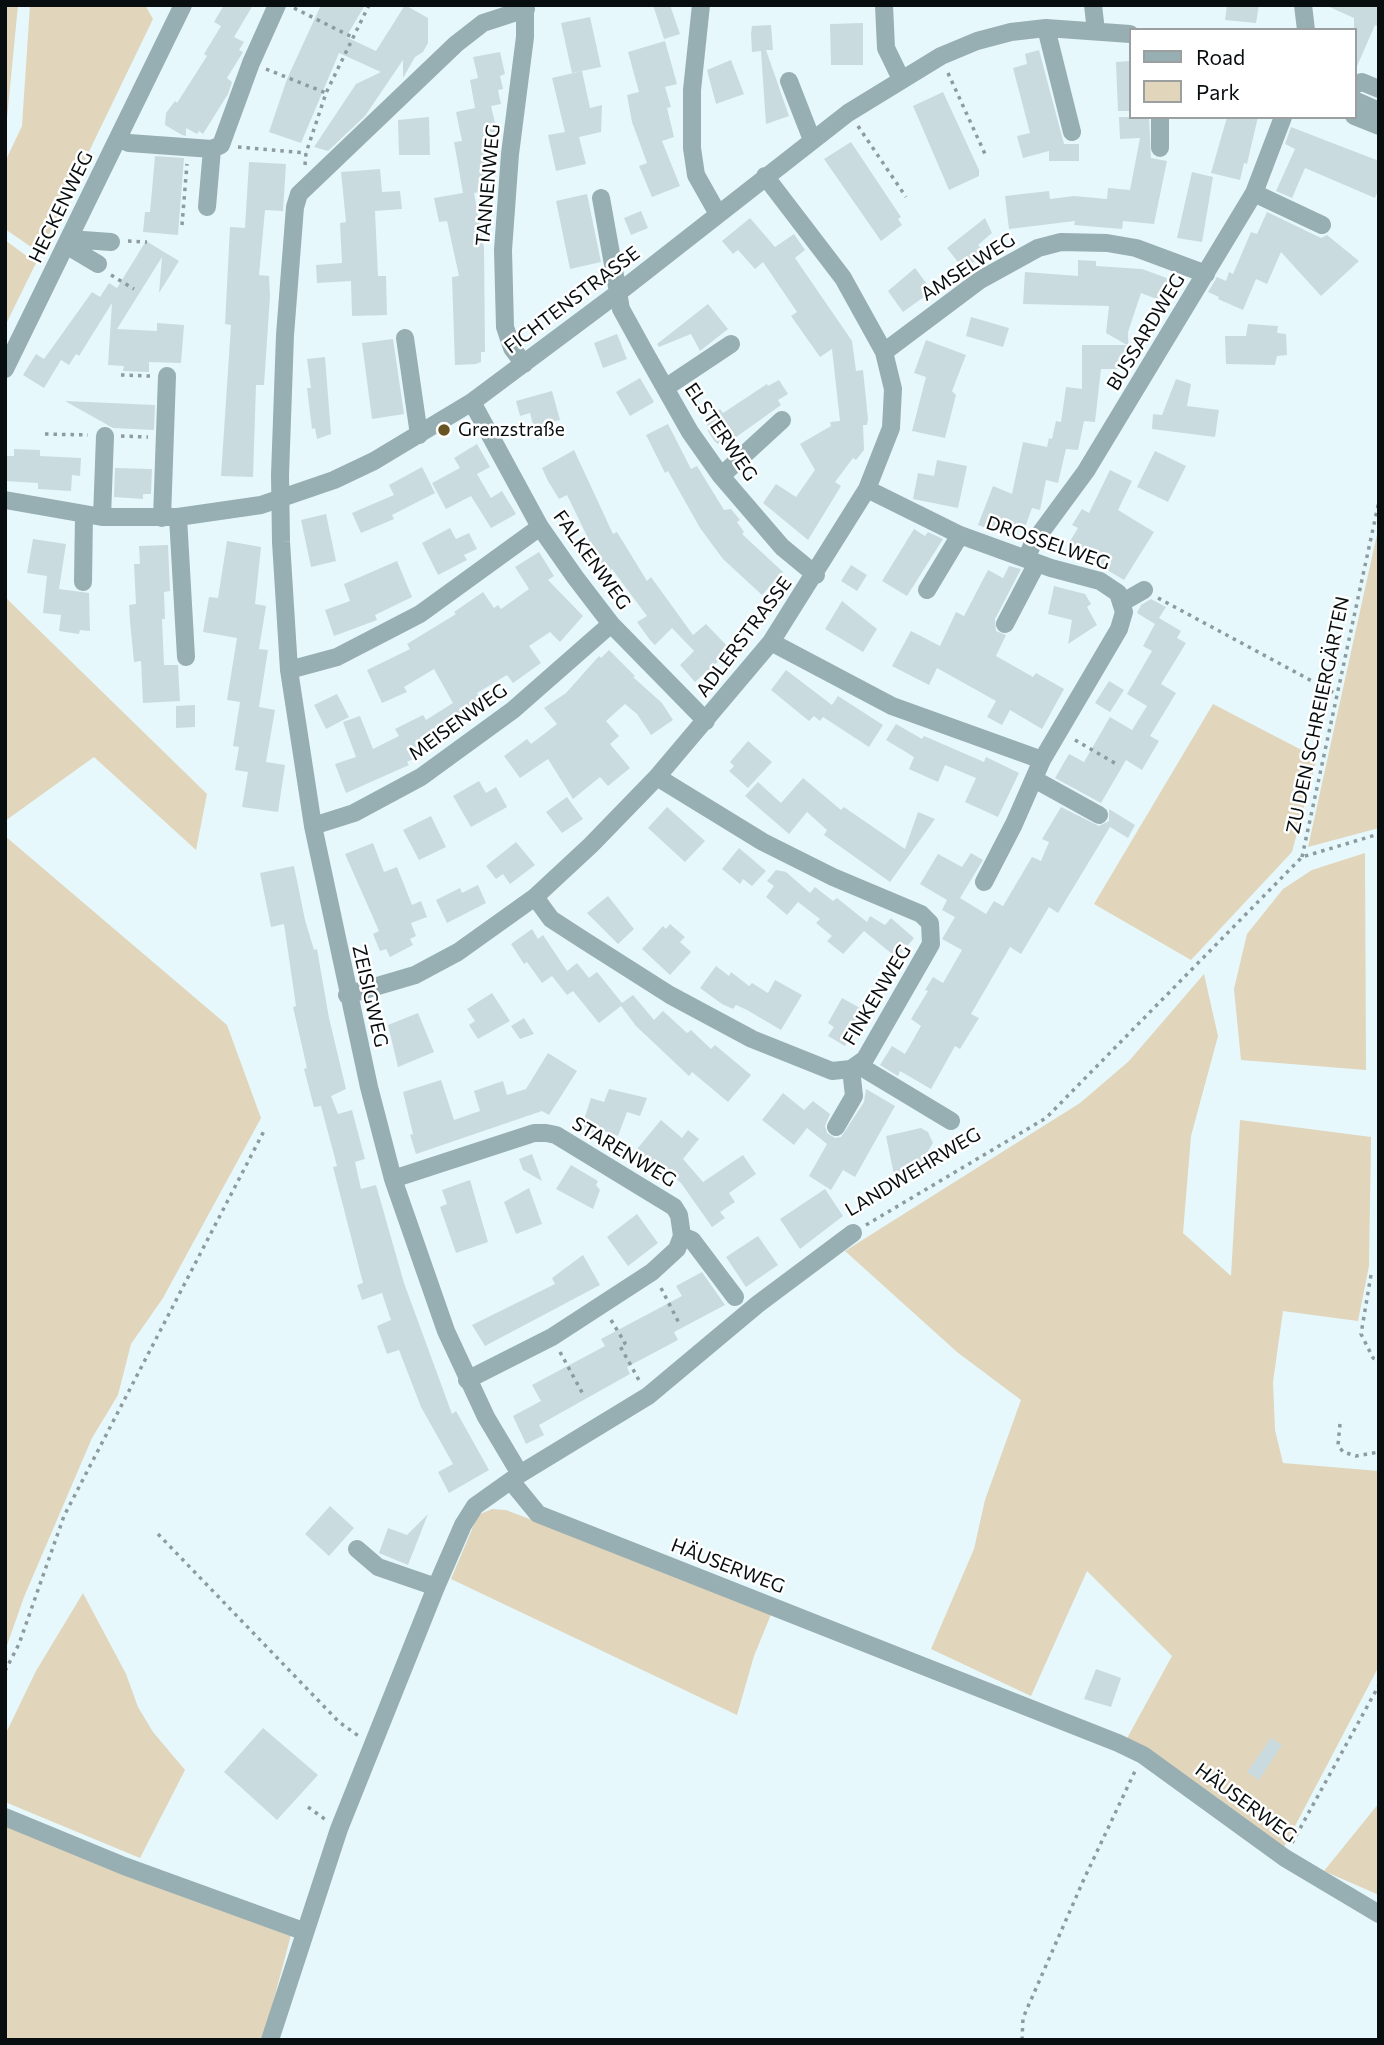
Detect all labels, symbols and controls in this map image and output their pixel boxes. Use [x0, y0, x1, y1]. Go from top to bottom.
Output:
legend [1128, 28, 1356, 119]
text: Road [1196, 44, 1245, 69]
text: Park [1196, 79, 1240, 104]
street label: TANNENWEG [471, 123, 505, 247]
street label: HECKENWEG [24, 147, 98, 267]
street label: AMSELWEG [917, 228, 1019, 306]
street label: FICHTENSTRASSE [500, 242, 644, 358]
street label: BUSSARDWEG [1102, 269, 1190, 395]
street label: ELSTERWEG [680, 379, 762, 485]
place label: Grenzstraße [458, 419, 565, 441]
marker: Grenzstraße [436, 422, 452, 438]
street label: FALKENWEG [548, 506, 636, 614]
street label: DROSSELWEG [983, 511, 1113, 575]
street label: ADLERSTRASSE [691, 572, 797, 702]
street label: ZU DEN SCHREIERGÄRTEN [1282, 594, 1354, 836]
street label: MEISENWEG [404, 679, 512, 765]
street label: FINKENWEG [838, 940, 916, 1050]
street label: ZEISIGWEG [347, 943, 393, 1049]
street label: STARENWEG [568, 1112, 680, 1192]
street label: LANDWEHRWEG [841, 1123, 985, 1221]
street label: HÄUSERWEG [668, 1534, 788, 1598]
street label: HÄUSERWEG [1191, 1758, 1301, 1848]

